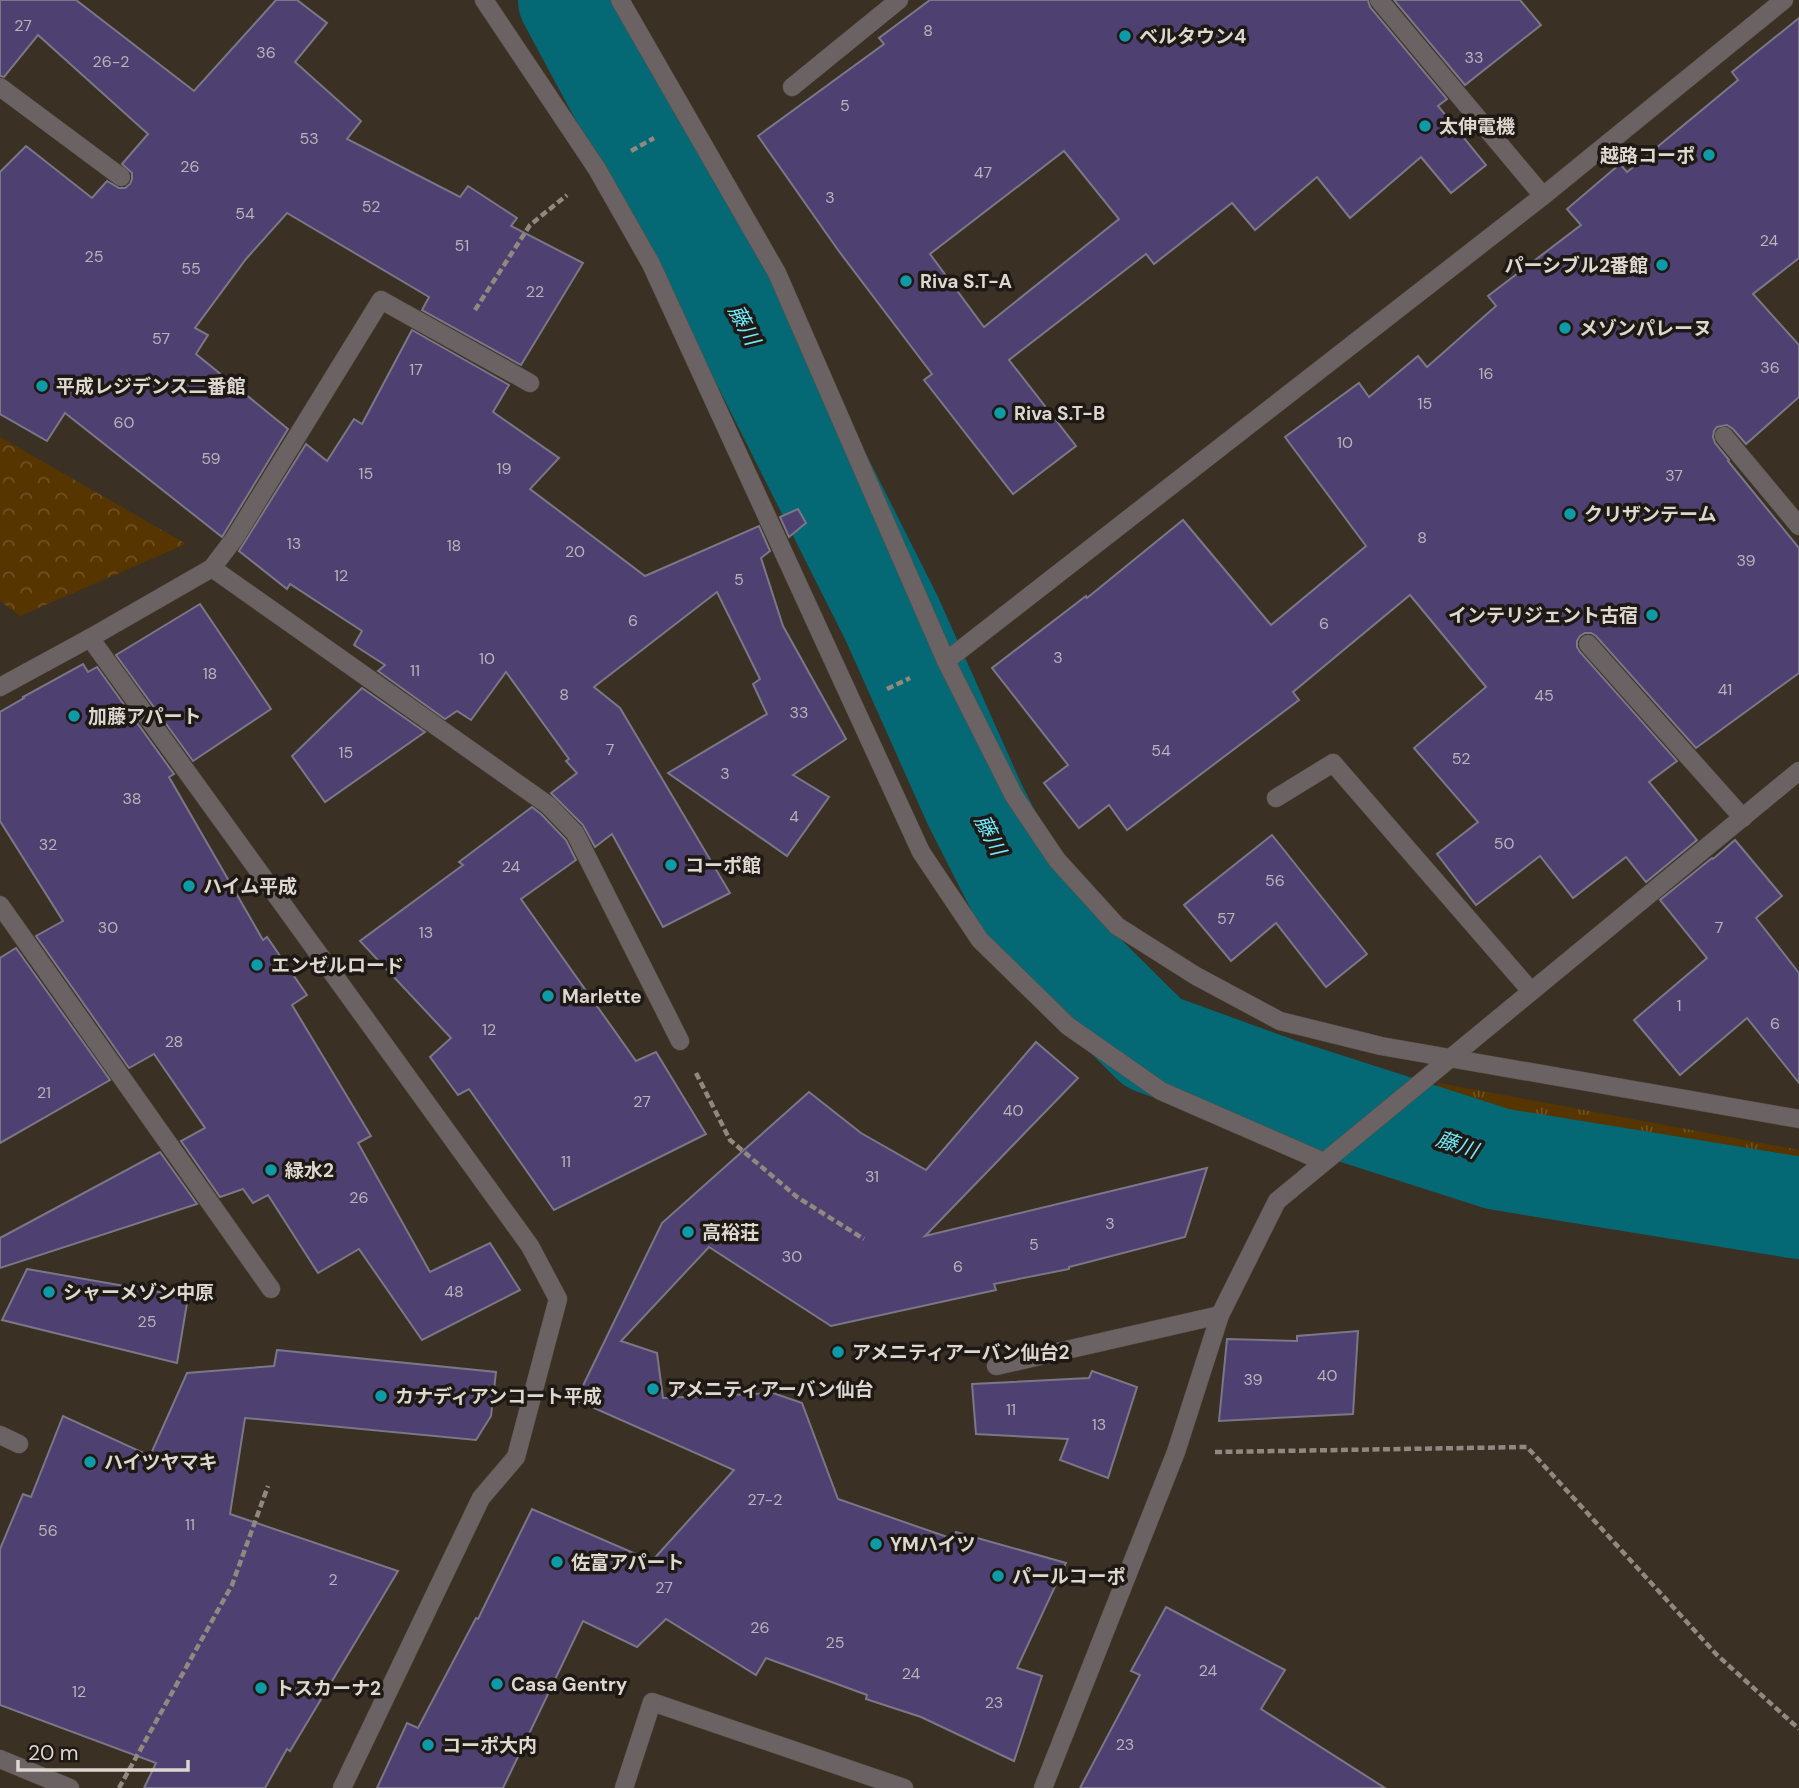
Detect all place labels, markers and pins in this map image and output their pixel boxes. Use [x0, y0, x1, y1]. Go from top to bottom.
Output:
place label: ベルタウン4 [1139, 24, 1246, 49]
marker: ベルタウン4 [1117, 28, 1133, 44]
place label: 太伸電機 [1439, 114, 1515, 139]
marker: 太伸電機 [1417, 118, 1433, 134]
place label: 越路コーポ [1600, 143, 1695, 168]
marker: 越路コーポ [1701, 147, 1717, 163]
place label: パーシブル2番館 [1504, 253, 1648, 278]
marker: パーシブル2番館 [1654, 257, 1670, 273]
place label: Riva S.T-A [920, 269, 1012, 294]
marker: Riva S.T-A [898, 273, 914, 289]
place label: メゾンパレーヌ [1579, 316, 1712, 341]
marker: メゾンパレーヌ [1557, 320, 1573, 336]
place label: 平成レジデンス二番館 [56, 374, 246, 399]
marker: 平成レジデンス二番館 [34, 378, 50, 394]
place label: Riva S.T-B [1014, 401, 1105, 426]
marker: Riva S.T-B [992, 405, 1008, 421]
place label: クリザンテーム [1584, 502, 1716, 527]
marker: クリザンテーム [1562, 506, 1578, 522]
place label: インテリジェント古宿 [1448, 603, 1638, 628]
marker: インテリジェント古宿 [1644, 607, 1660, 623]
place label: 加藤アパート [88, 704, 202, 729]
marker: 加藤アパート [66, 708, 82, 724]
place label: コーポ館 [685, 853, 761, 878]
marker: コーポ館 [663, 857, 679, 873]
place label: ハイム平成 [203, 874, 297, 899]
marker: ハイム平成 [181, 878, 197, 894]
place label: エンゼルロード [271, 953, 404, 978]
marker: エンゼルロード [249, 957, 265, 973]
place label: Marlette [562, 984, 642, 1009]
marker: Marlette [540, 988, 556, 1004]
place label: 緑水2 [285, 1158, 334, 1183]
marker: 緑水2 [263, 1162, 279, 1178]
place label: 高裕荘 [702, 1220, 759, 1245]
marker: 高裕荘 [680, 1224, 696, 1240]
place label: シャーメゾン中原 [63, 1280, 214, 1305]
marker: シャーメゾン中原 [41, 1284, 57, 1300]
place label: アメニティアーバン仙台2 [852, 1340, 1070, 1365]
marker: アメニティアーバン仙台2 [830, 1344, 846, 1360]
place label: アメニティアーバン仙台 [667, 1377, 874, 1402]
marker: アメニティアーバン仙台 [645, 1381, 661, 1397]
place label: カナディアンコート平成 [395, 1384, 602, 1409]
marker: カナディアンコート平成 [373, 1388, 389, 1404]
place label: ハイツヤマキ [104, 1450, 218, 1475]
marker: ハイツヤマキ [82, 1454, 98, 1470]
place label: YMハイツ [890, 1532, 976, 1557]
marker: YMハイツ [868, 1536, 884, 1552]
place label: 佐富アパート [571, 1550, 685, 1575]
marker: 佐富アパート [549, 1554, 565, 1570]
place label: パールコーポ [1012, 1564, 1126, 1589]
marker: パールコーポ [990, 1568, 1006, 1584]
place label: Casa Gentry [511, 1672, 628, 1697]
place label: トスカーナ2 [275, 1676, 381, 1701]
marker: Casa Gentry [489, 1676, 505, 1692]
marker: トスカーナ2 [253, 1680, 269, 1696]
place label: コーポ大内 [442, 1733, 537, 1758]
marker: コーポ大内 [420, 1737, 436, 1753]

